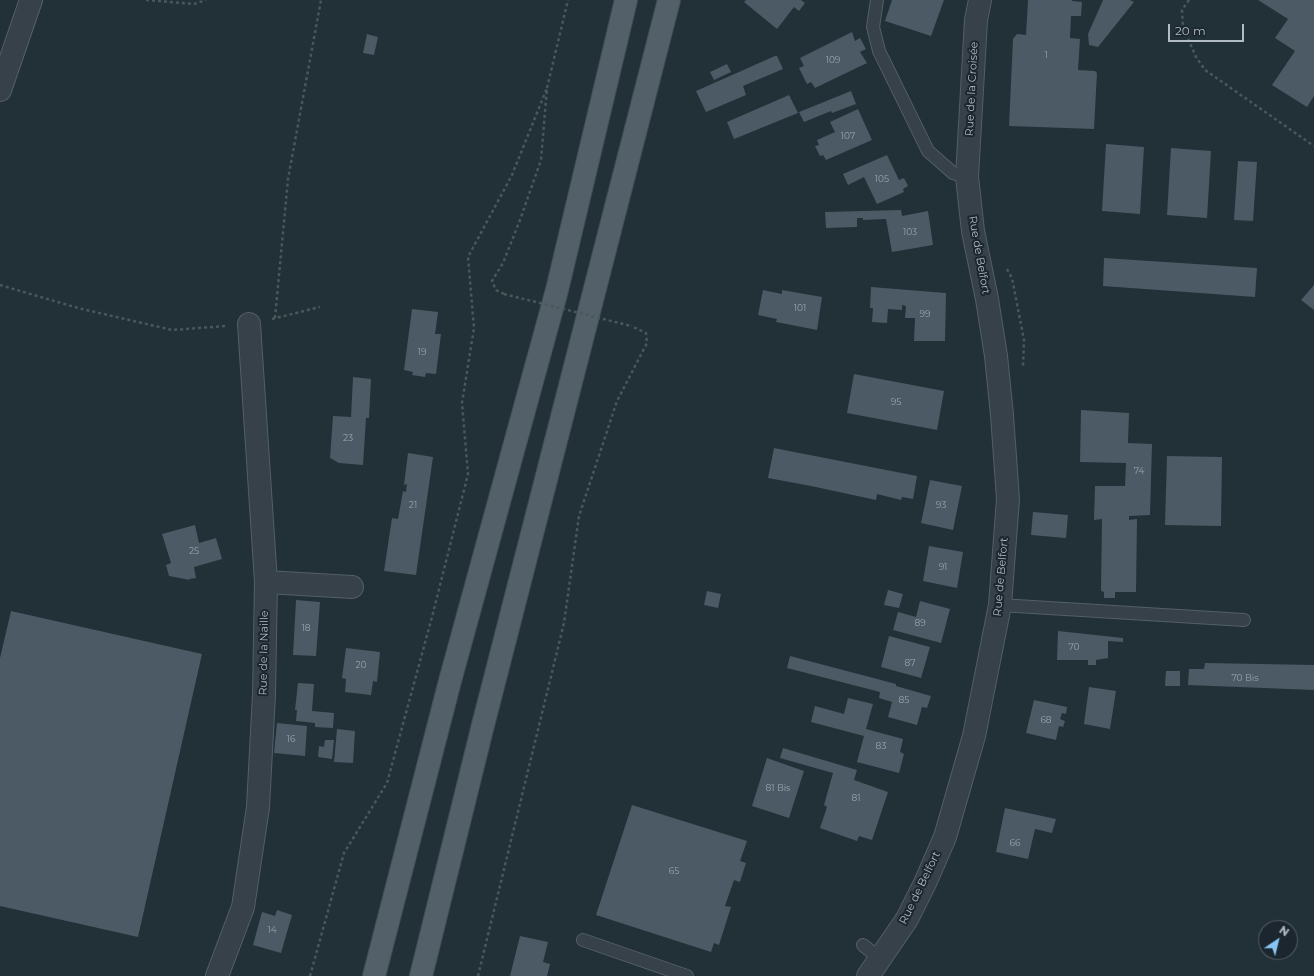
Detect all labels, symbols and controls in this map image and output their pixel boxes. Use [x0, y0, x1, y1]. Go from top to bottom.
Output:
scale bar [1170, 16, 1246, 42]
text: 20 m [1175, 23, 1206, 38]
street label: Rue de la Croisée [963, 41, 981, 137]
house number: 1 [1044, 50, 1048, 60]
house number: 109 [826, 55, 840, 65]
house number: 107 [841, 131, 855, 141]
house number: 105 [875, 174, 889, 184]
street label: Rue de Belfort [966, 215, 992, 295]
house number: 103 [903, 227, 917, 237]
house number: 101 [794, 303, 806, 313]
house number: 99 [920, 309, 930, 319]
house number: 19 [418, 347, 426, 357]
house number: 95 [891, 397, 901, 407]
house number: 23 [343, 433, 353, 443]
house number: 74 [1134, 466, 1144, 476]
house number: 21 [409, 500, 417, 510]
house number: 93 [936, 500, 946, 510]
street label: Rue de Belfort [991, 537, 1011, 617]
house number: 25 [189, 546, 199, 556]
house number: 91 [939, 562, 947, 572]
street label: Rue de la Naille [257, 610, 271, 696]
house number: 89 [914, 618, 926, 628]
house number: 18 [302, 623, 310, 633]
house number: 70 [1068, 642, 1080, 652]
house number: 87 [904, 658, 916, 668]
house number: 20 [355, 660, 367, 670]
house number: 70 Bis [1231, 673, 1259, 683]
house number: 85 [899, 695, 909, 705]
house number: 68 [1040, 715, 1052, 725]
house number: 16 [287, 734, 295, 744]
house number: 83 [876, 741, 886, 751]
house number: 81 Bis [766, 783, 790, 793]
house number: 81 [852, 793, 860, 803]
house number: 66 [1010, 838, 1020, 848]
street label: Rue de Belfort [897, 849, 943, 927]
house number: 65 [669, 866, 679, 876]
north arrow [1258, 920, 1298, 960]
text: N [1277, 923, 1292, 939]
house number: 14 [267, 925, 277, 935]

